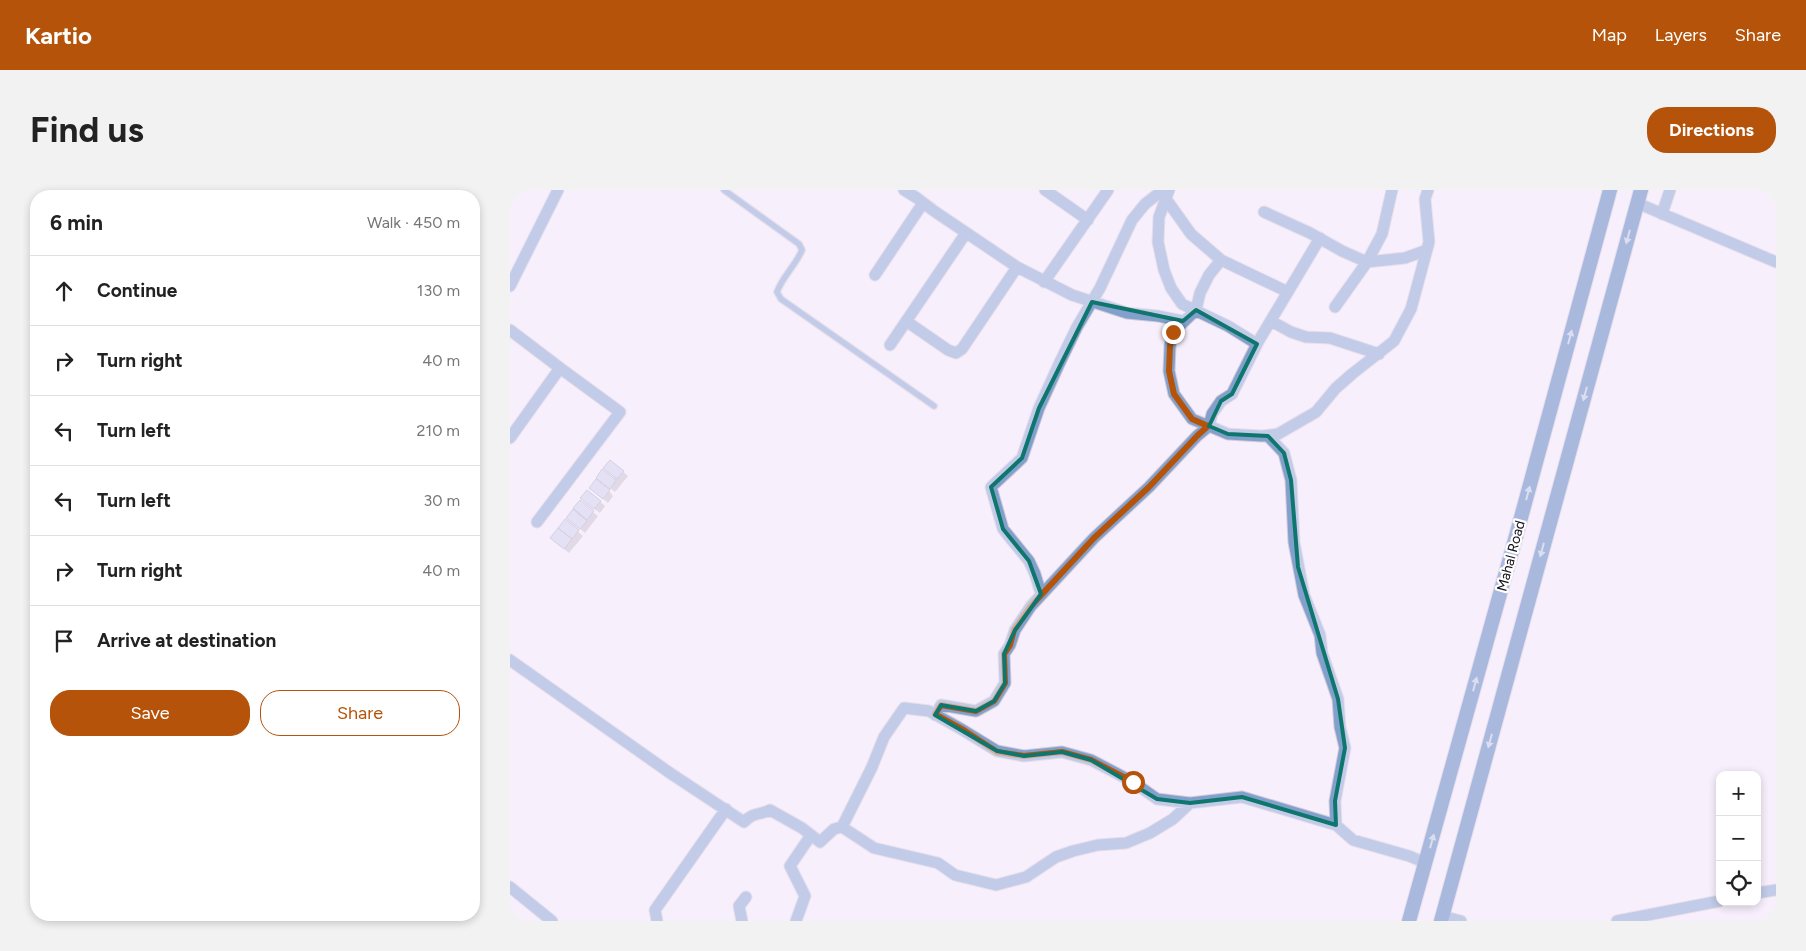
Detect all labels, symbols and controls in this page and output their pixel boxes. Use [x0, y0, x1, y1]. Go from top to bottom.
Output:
text: Kartio [25, 21, 92, 50]
text: Map [1592, 24, 1627, 46]
text: Layers [1655, 24, 1707, 46]
text: Share [1735, 24, 1781, 46]
button: Directions [1647, 107, 1776, 153]
text: Find us [30, 109, 144, 151]
text: 6 min [50, 210, 103, 235]
text: Walk · 450 m [367, 213, 460, 232]
one-way arrow [1624, 229, 1632, 244]
icon: ahead [50, 277, 78, 305]
text: Continue [97, 279, 177, 302]
text: 130 m [417, 281, 460, 300]
route end [1162, 321, 1185, 344]
one-way arrow [1566, 329, 1574, 344]
icon: right [50, 347, 78, 375]
text: Turn right [97, 349, 183, 372]
text: 40 m [422, 351, 460, 370]
one-way arrow [1581, 386, 1589, 401]
icon: left [50, 417, 78, 445]
text: Turn left [97, 419, 171, 442]
text: 210 m [417, 421, 460, 440]
one-way arrow [1524, 486, 1532, 501]
icon: left [50, 487, 78, 515]
text: Turn left [97, 489, 171, 512]
text: 30 m [423, 491, 460, 510]
street label: Mahal Road [1493, 519, 1529, 593]
one-way arrow [1538, 543, 1546, 558]
icon: right [50, 557, 78, 585]
text: Turn right [97, 559, 183, 582]
text: 40 m [422, 561, 460, 580]
icon: arrive [50, 627, 78, 655]
text: Arrive at destination [97, 629, 276, 652]
one-way arrow [1472, 676, 1480, 691]
button: Save [50, 690, 250, 736]
button: Share [260, 690, 460, 736]
one-way arrow [1486, 734, 1494, 749]
route start [1122, 771, 1145, 794]
map controls [1716, 771, 1761, 906]
button: + [1716, 771, 1761, 816]
button: − [1716, 816, 1761, 861]
one-way arrow [1429, 833, 1437, 848]
button: locate [1716, 861, 1761, 906]

